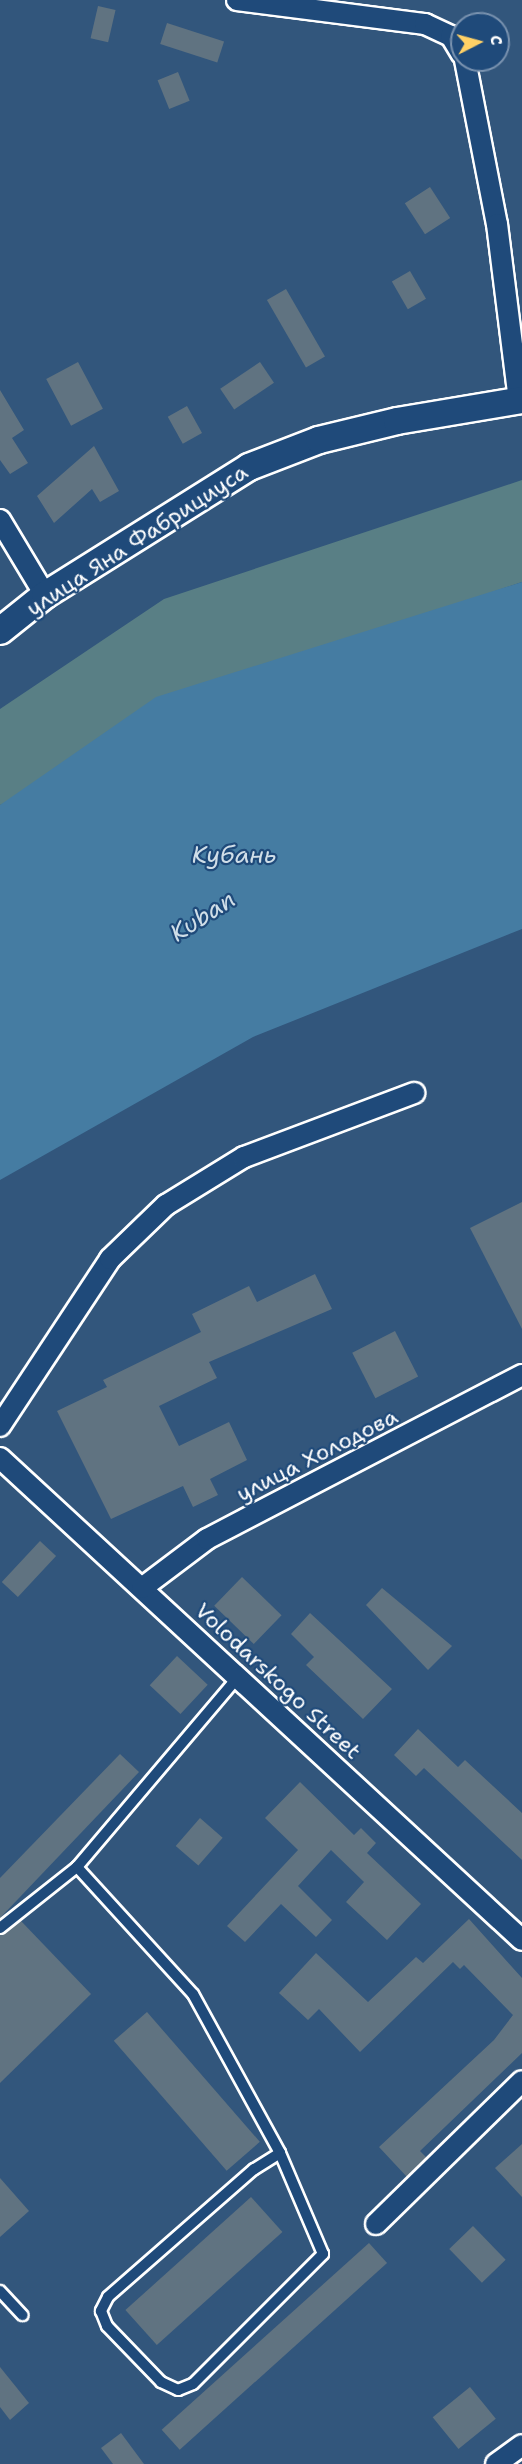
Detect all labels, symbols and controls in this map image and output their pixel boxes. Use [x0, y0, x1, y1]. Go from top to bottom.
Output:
north arrow [450, 12, 510, 72]
text: С [485, 34, 507, 46]
street label: улица Яна Фабрициуса [21, 459, 253, 621]
water label: Кубань [192, 842, 276, 870]
water label: Kuban [165, 885, 241, 949]
street label: улица Холодова [232, 1403, 402, 1507]
street label: Volodarskogo Street [190, 1597, 366, 1765]

